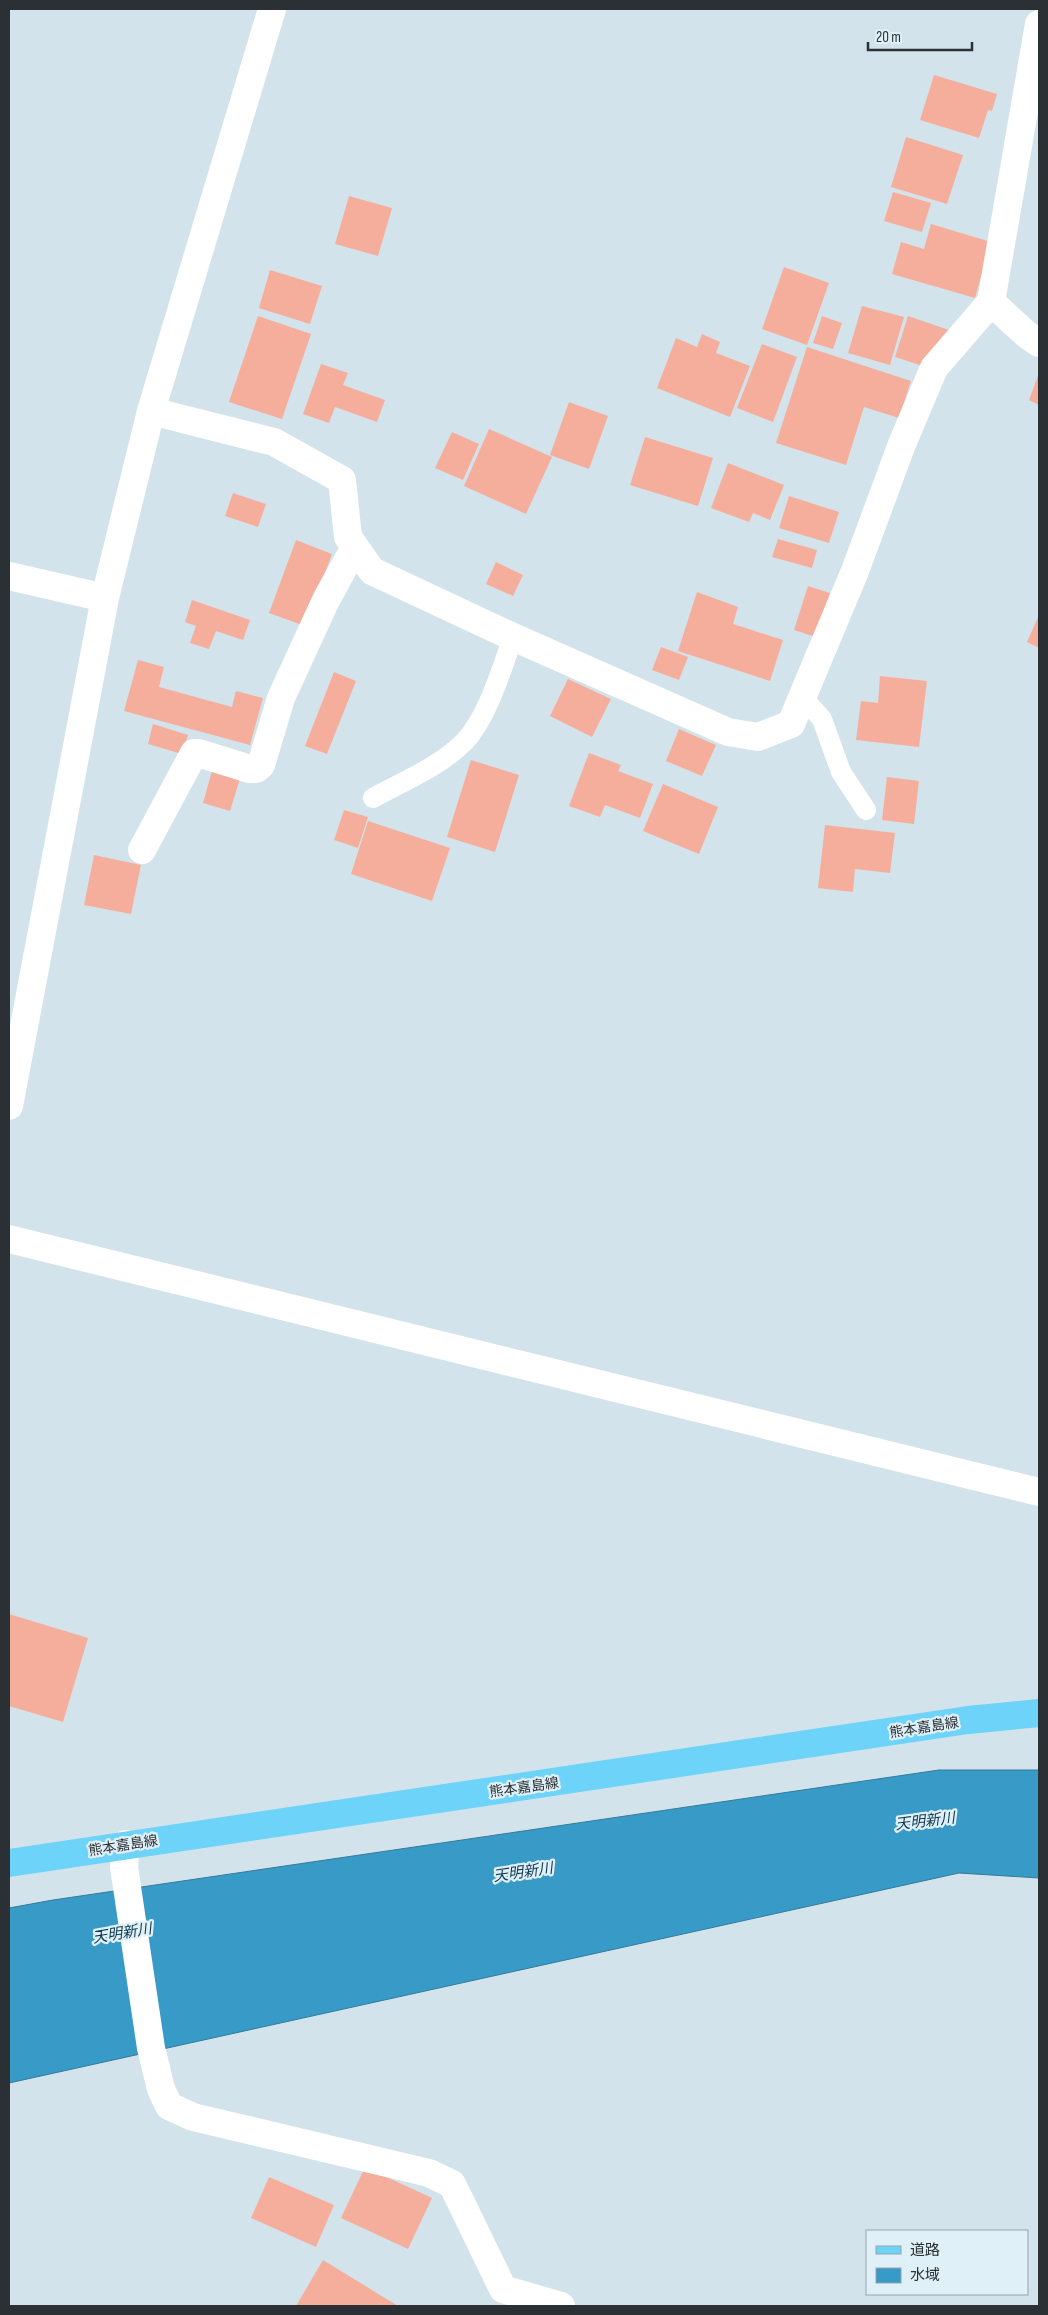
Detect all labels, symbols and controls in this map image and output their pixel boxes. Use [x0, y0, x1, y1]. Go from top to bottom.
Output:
scale bar [868, 20, 972, 52]
text: 20 m [876, 28, 901, 47]
street label: 熊本嘉島線 [888, 1714, 960, 1741]
street label: 熊本嘉島線 [488, 1774, 560, 1801]
water label: 天明新川 [894, 1808, 958, 1835]
street label: 熊本嘉島線 [87, 1832, 159, 1859]
water label: 天明新川 [492, 1859, 556, 1886]
water label: 天明新川 [91, 1919, 155, 1948]
legend [866, 2230, 1028, 2295]
text: 道路 [910, 2241, 940, 2260]
text: 水域 [910, 2266, 940, 2285]

